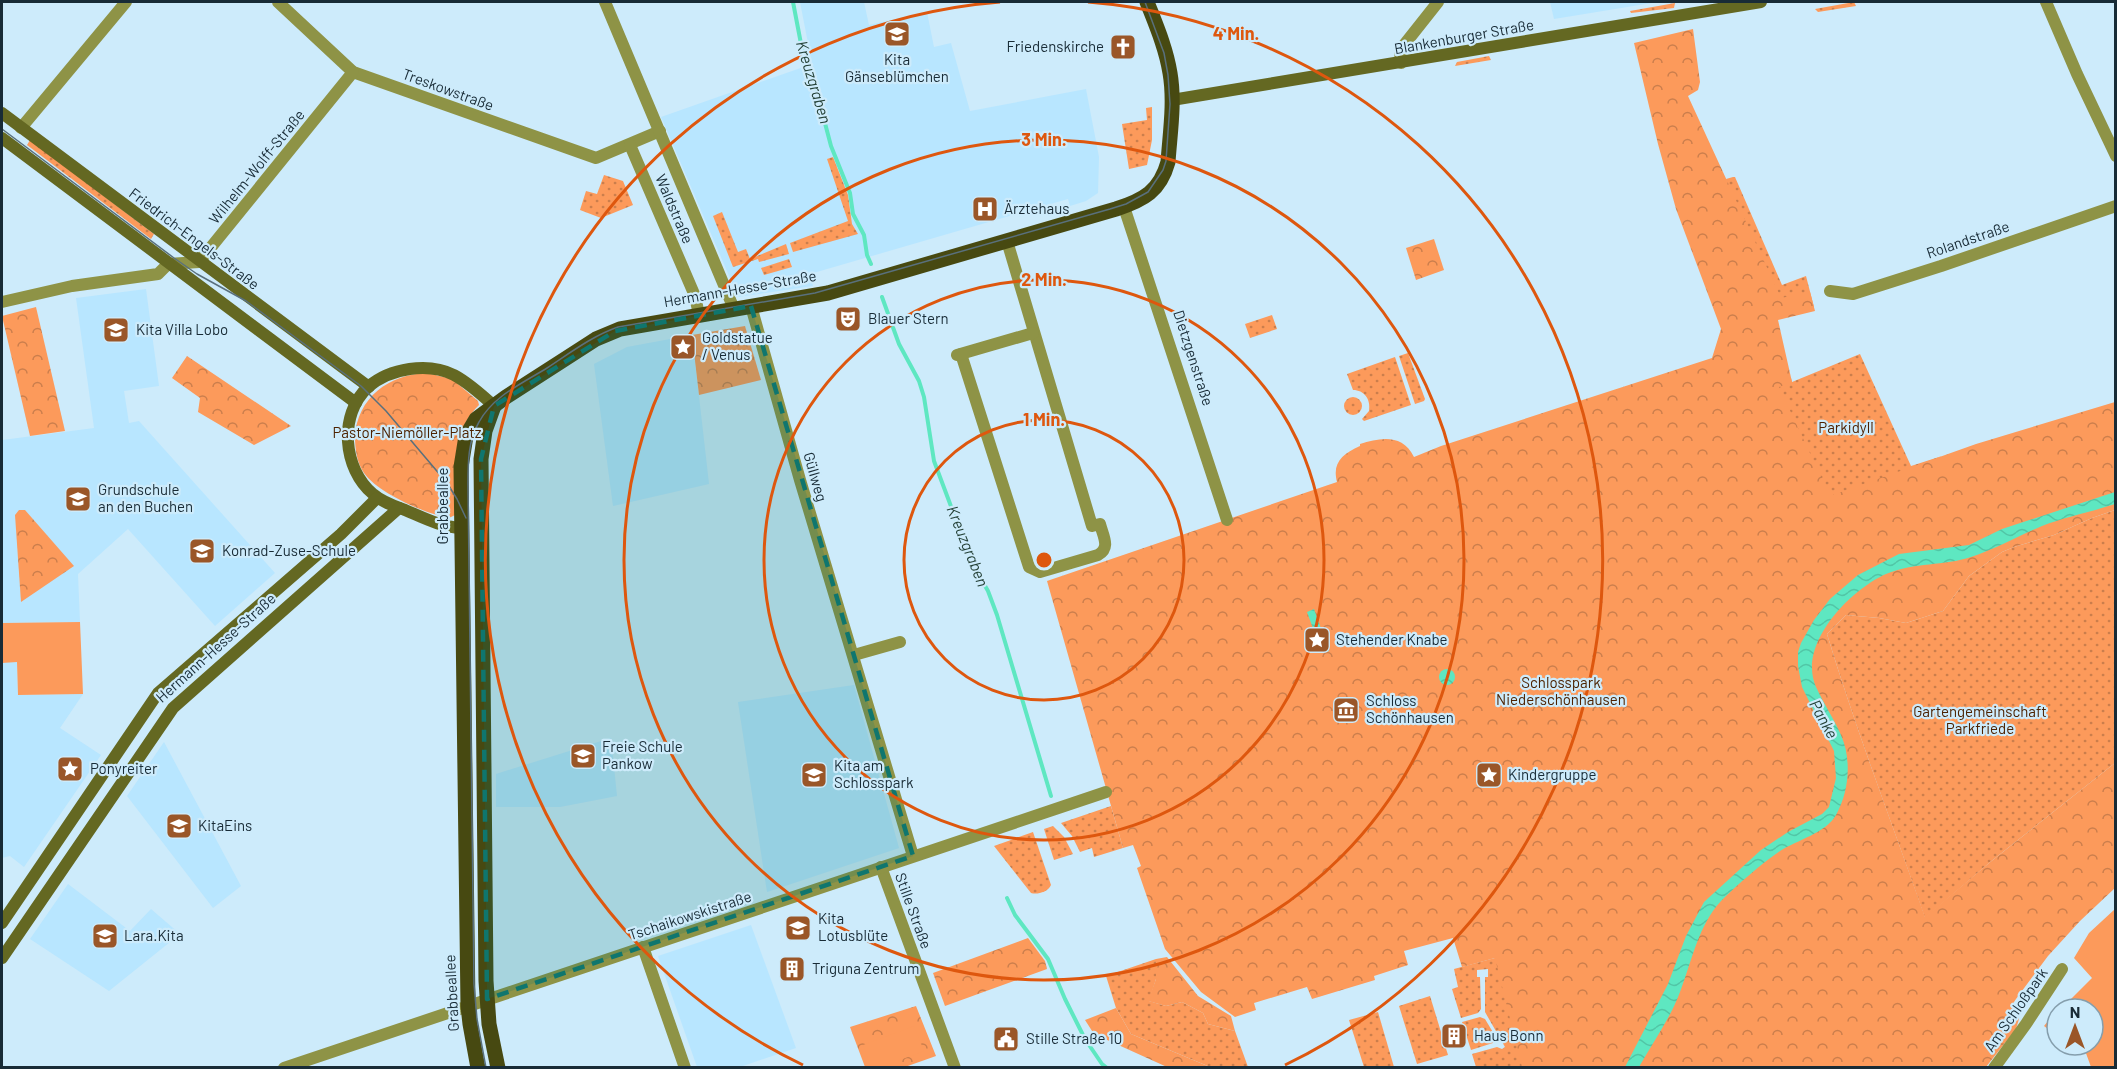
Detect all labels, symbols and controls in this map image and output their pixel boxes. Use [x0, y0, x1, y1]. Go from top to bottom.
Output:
street label: Blankenburger Straße [1393, 15, 1535, 57]
school or university icon: Kita Gänseblümchen [882, 19, 912, 49]
text: 4 Min. [1213, 22, 1259, 44]
church icon: Friedenskirche [1108, 32, 1138, 62]
place label: Friedenskirche [1006, 37, 1104, 55]
water label: Kreuzgraben [793, 38, 836, 126]
place label: Kita Gänseblümchen [845, 50, 949, 85]
street label: Treskowstraße [400, 64, 496, 114]
street label: Wilhelm-Wolff-Straße [205, 106, 308, 227]
text: 3 Min. [1021, 128, 1067, 150]
street label: Waldstraße [652, 171, 698, 246]
street label: Friedrich-Engels-Straße [126, 183, 263, 293]
hospital icon: Ärztehaus [970, 194, 1000, 224]
place label: Ärztehaus [1004, 199, 1070, 217]
street label: Rolandstraße [1924, 216, 2012, 262]
street label: Hermann-Hesse-Straße [662, 266, 818, 310]
text: 2 Min. [1021, 268, 1067, 290]
theatre icon: Blauer Stern [833, 304, 863, 334]
street label: Dietzgenstraße [1170, 308, 1218, 408]
place label: Blauer Stern [868, 309, 949, 327]
school or university icon: Kita Villa Lobo [101, 315, 131, 345]
place label: Kita Villa Lobo [136, 320, 228, 338]
place label: Goldstatue / Venus [702, 328, 773, 363]
place icon: Goldstatue / Venus [668, 332, 698, 362]
text: 1 Min. [1023, 408, 1065, 430]
park label: Parkidyll [1818, 418, 1874, 436]
park label: Pastor-Niemöller-Platz [333, 423, 482, 441]
street label: Güllweg [800, 450, 832, 504]
street label: Grabbeallee [433, 467, 451, 545]
place label: Grundschule an den Buchen [98, 480, 193, 515]
school or university icon: Grundschule an den Buchen [63, 484, 93, 514]
water label: Kreuzgraben [944, 502, 993, 589]
school or university icon: Konrad-Zuse-Schule [187, 536, 217, 566]
place label: Konrad-Zuse-Schule [222, 541, 356, 559]
centre of rings [1034, 550, 1054, 570]
street label: Hermann-Hesse-Straße [152, 589, 279, 706]
place icon: Stehender Knabe [1302, 625, 1332, 655]
place label: Stehender Knabe [1336, 630, 1448, 648]
park label: Schlosspark Niederschönhausen [1496, 673, 1626, 708]
place label: Schloss Schönhausen [1366, 691, 1454, 726]
museum icon: Schloss Schönhausen [1331, 695, 1361, 725]
water label: Panke [1806, 696, 1843, 742]
park label: Gartengemeinschaft Parkfriede [1913, 702, 2047, 737]
place label: Freie Schule Pankow [602, 737, 683, 772]
school or university icon: Freie Schule Pankow [568, 741, 598, 771]
place icon: Ponyreiter [55, 754, 85, 784]
place label: Kita am Schlosspark [834, 756, 914, 791]
place label: Ponyreiter [90, 759, 158, 777]
school or university icon: Kita am Schlosspark [799, 760, 829, 790]
place icon: Kindergruppe [1474, 760, 1504, 790]
place label: Kindergruppe [1508, 765, 1596, 783]
school or university icon: KitaEins [164, 811, 194, 841]
place label: KitaEins [198, 816, 252, 834]
street label: Stille Straße [892, 870, 936, 951]
street label: Tschaikowskistraße [626, 887, 754, 943]
place label: Kita Lotusblüte [818, 909, 888, 944]
school or university icon: Kita Lotusblüte [783, 913, 813, 943]
school or university icon: Lara.Kita [90, 921, 120, 951]
place label: Lara.Kita [124, 926, 184, 944]
street label: Grabbeallee [440, 954, 462, 1032]
building icon: Triguna Zentrum [777, 954, 807, 984]
place label: Triguna Zentrum [812, 959, 920, 977]
street label: Am Schloßpark [1980, 964, 2051, 1055]
north arrow [2045, 997, 2105, 1057]
text: N [2070, 1002, 2080, 1021]
building icon: Haus Bonn [1439, 1021, 1469, 1051]
public building icon: Stille Straße 10 [991, 1024, 1021, 1054]
place label: Haus Bonn [1474, 1026, 1543, 1044]
place label: Stille Straße 10 [1026, 1029, 1122, 1047]

